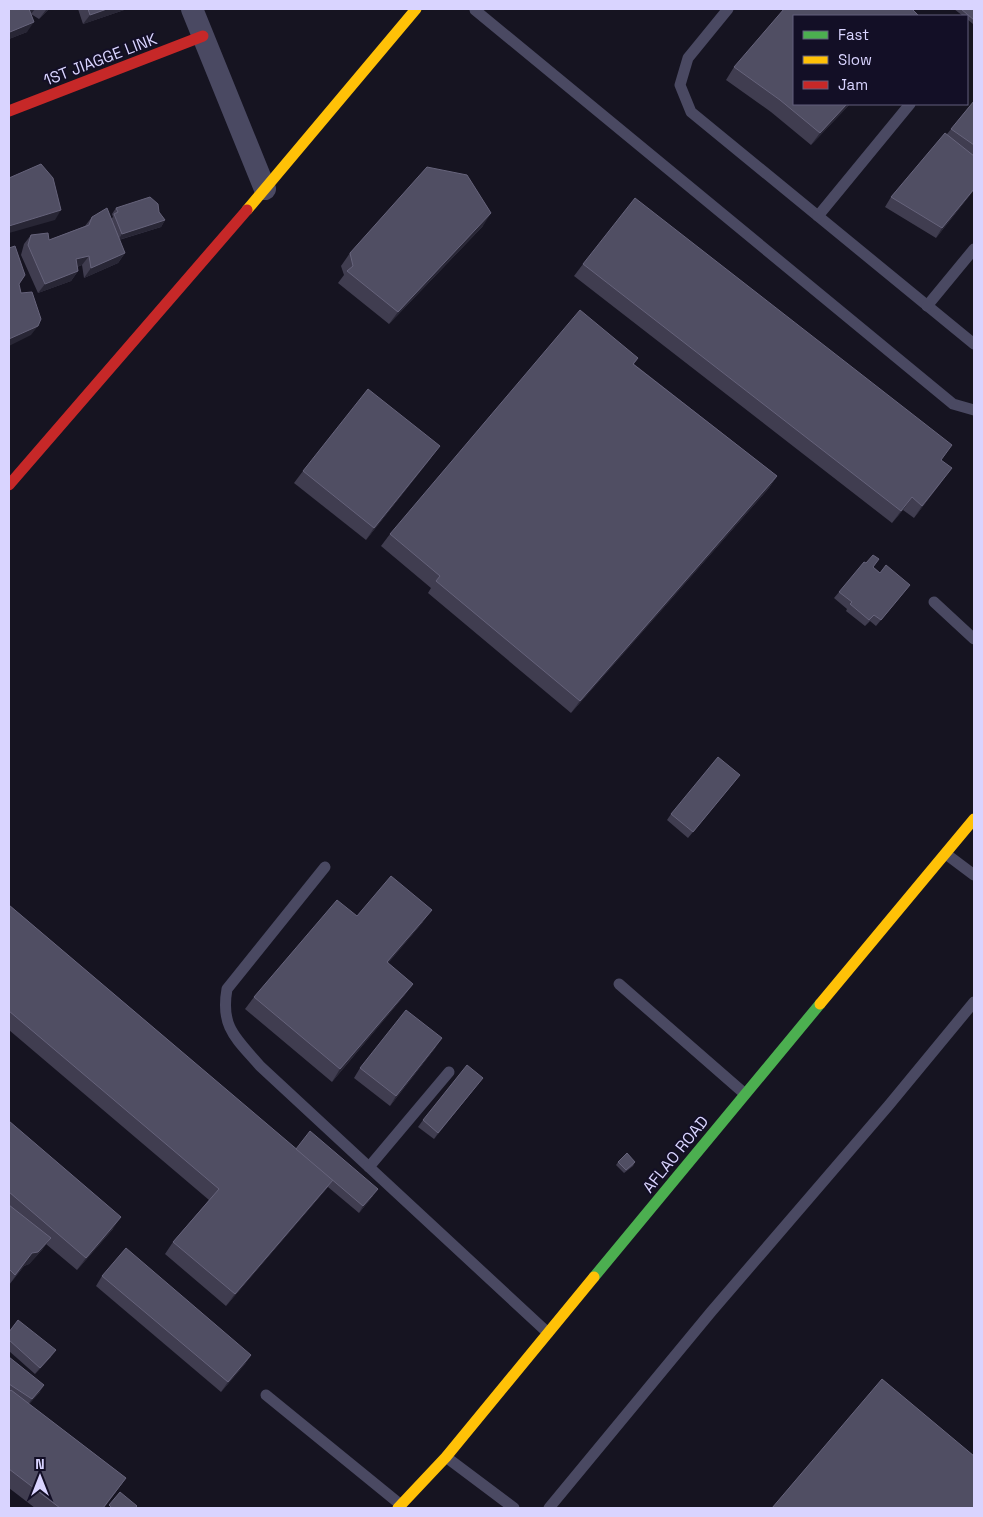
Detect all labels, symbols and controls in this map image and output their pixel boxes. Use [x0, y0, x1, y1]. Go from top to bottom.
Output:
legend [793, 15, 968, 105]
text: Fast [838, 25, 869, 44]
street label: 1ST JIAGGE LINK [41, 28, 160, 91]
text: Slow [838, 50, 872, 69]
text: Jam [838, 75, 868, 94]
street label: AFLAO ROAD [638, 1111, 713, 1197]
north arrow [15, 1452, 65, 1502]
text: N [35, 1455, 45, 1473]

